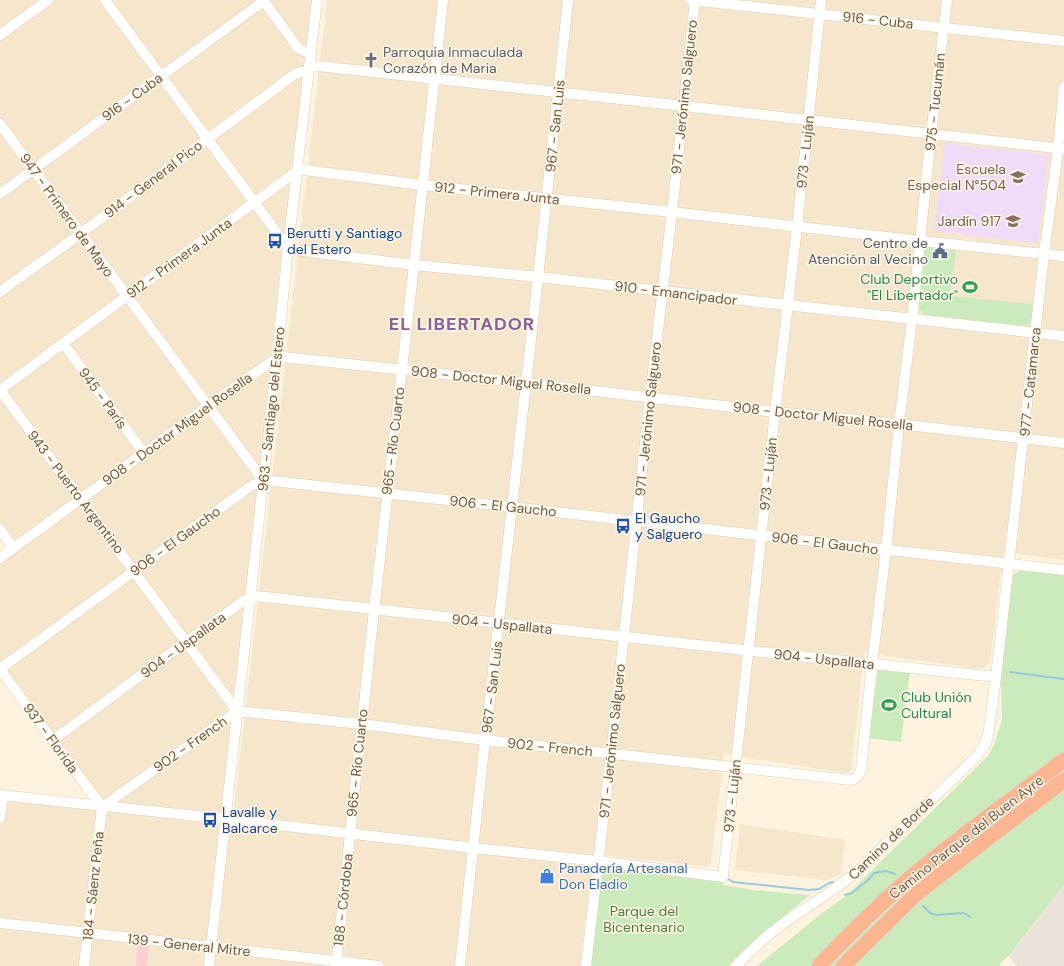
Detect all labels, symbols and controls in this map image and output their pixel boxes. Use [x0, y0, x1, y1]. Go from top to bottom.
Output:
street label: 916 - Cuba [842, 7, 914, 33]
street label: 971 - Jerónimo Salguero [667, 19, 701, 175]
place label: Parroquia Inmaculada Corazón de Maria [383, 43, 523, 77]
church icon: Parroquia Inmaculada Corazón de Maria [362, 51, 380, 69]
street label: 975 - Tucumán [921, 52, 949, 152]
street label: 916 - Cuba [98, 69, 166, 125]
street label: 967 - San Luis [541, 79, 569, 173]
street label: 973 - Luján [792, 115, 818, 189]
street label: 914 - General Pico [100, 136, 206, 222]
street label: 947 - Primero de Mayo [16, 149, 118, 281]
place label: Escuela Especial N°504 [907, 160, 1006, 194]
school or university icon: Escuela Especial N°504 [1009, 168, 1027, 186]
street label: 912 - Primera Junta [434, 177, 560, 209]
place label: Jardín 917 [937, 212, 1001, 230]
school or university icon: Jardín 917 [1004, 212, 1022, 230]
street label: 912 - Primera Junta [123, 214, 235, 302]
place label: Berutti y Santiago del Estero [287, 224, 402, 258]
bus stop icon: Berutti y Santiago del Estero [266, 232, 284, 250]
place label: Centro de Atención al Vecino [808, 234, 928, 268]
public building icon: Centro de Atención al Vecino [931, 242, 949, 260]
place label: Club Deportivo "El Libertador" [860, 270, 958, 304]
street label: 910 - Emancipador [614, 277, 738, 309]
sports icon: Club Deportivo "El Libertador" [961, 278, 979, 296]
district label: EL LIBERTADOR [389, 312, 535, 336]
street label: 963 - Santiago del Estero [253, 326, 289, 492]
street label: 977 - Catamarca [1015, 327, 1045, 437]
street label: 971 - Jerónimo Salguero [631, 341, 665, 497]
street label: 908 - Doctor Miguel Rosella [410, 362, 592, 398]
street label: 945 - París [75, 364, 131, 432]
street label: 908 - Doctor Miguel Rosella [99, 369, 255, 489]
street label: 965 - Río Cuarto [377, 386, 409, 496]
street label: 908 - Doctor Miguel Rosella [732, 398, 914, 434]
street label: 943 - Puerto Argentino [24, 427, 128, 557]
street label: 973 - Luján [755, 437, 781, 511]
street label: 906 - El Gaucho [449, 491, 557, 521]
street label: 906 - El Gaucho [126, 502, 224, 580]
place label: El Gaucho y Salguero [635, 509, 702, 543]
bus stop icon: El Gaucho y Salguero [614, 517, 632, 535]
street label: 906 - El Gaucho [771, 528, 879, 558]
street label: 904 - Uspallata [137, 608, 229, 682]
street label: 904 - Uspallata [451, 610, 553, 638]
street label: 967 - San Luis [477, 640, 507, 734]
street label: 904 - Uspallata [773, 645, 875, 673]
street label: 971 - Jerónimo Salguero [595, 663, 629, 819]
place label: Club Unión Cultural [901, 688, 972, 722]
sports icon: Club Unión Cultural [880, 696, 898, 714]
street label: 937 - Florida [19, 699, 83, 777]
street label: 965 - Río Cuarto [342, 708, 372, 818]
street label: 902 - French [150, 712, 230, 776]
street label: 902 - French [506, 734, 594, 760]
street label: 973 - Luján [719, 759, 745, 833]
street label: Camino Parque del Buen Ayre [885, 771, 1047, 903]
street label: Camino de Borde [844, 792, 938, 884]
place label: Lavalle y Balcarce [222, 803, 278, 837]
bus stop icon: Lavalle y Balcarce [201, 811, 219, 829]
street label: 184 - Sáenz Peña [78, 831, 108, 941]
street label: 188 - Córdoba [329, 853, 357, 947]
place label: Panadería Artesanal Don Eladio [559, 859, 688, 893]
shop icon: Panadería Artesanal Don Eladio [538, 867, 556, 885]
park label: Parque del Bicentenario [603, 902, 685, 936]
street label: 139 - General Mitre [127, 930, 252, 960]

